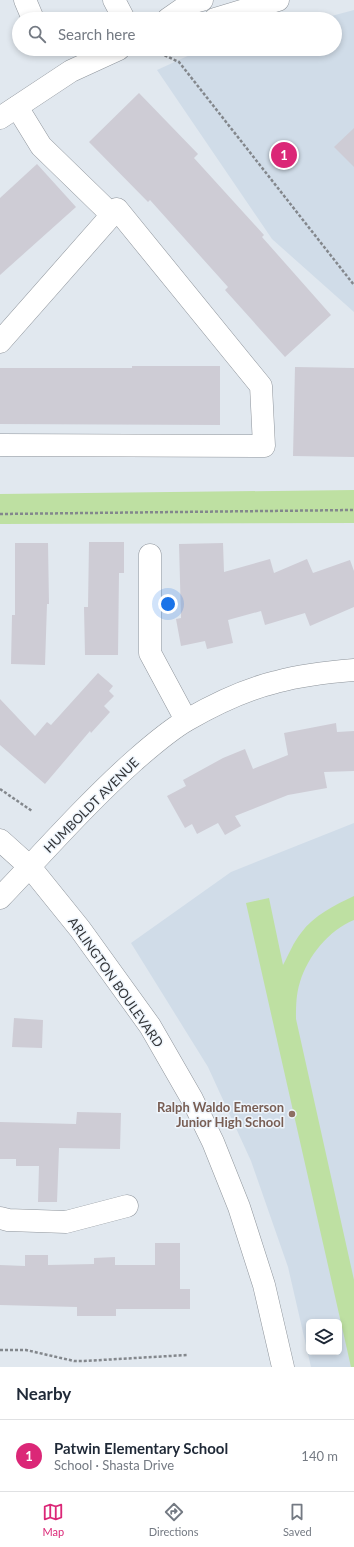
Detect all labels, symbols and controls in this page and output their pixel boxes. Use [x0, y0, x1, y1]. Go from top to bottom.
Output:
search box [12, 12, 342, 56]
icon: search [26, 23, 48, 45]
text: Search here [58, 25, 135, 43]
pin: 1 [271, 140, 297, 170]
your location [158, 594, 178, 614]
street label: HUMBOLDT AVENUE [40, 754, 142, 856]
street label: ARLINGTON BOULEVARD [65, 914, 167, 1050]
place label: Ralph Waldo Emerson Junior High School [157, 1099, 284, 1130]
marker: Ralph Waldo Emerson Junior High School [287, 1109, 297, 1119]
map controls [306, 1319, 342, 1355]
button: layers [306, 1319, 342, 1355]
text: Nearby [16, 1383, 71, 1404]
text: Patwin Elementary School [54, 1439, 228, 1457]
text: 1 [25, 1448, 33, 1464]
text: 140 m [301, 1448, 338, 1464]
text: School · Shasta Drive [54, 1457, 174, 1473]
tab: Map [42, 1501, 64, 1538]
tab: Directions [149, 1501, 198, 1538]
tab: Saved [283, 1501, 312, 1538]

